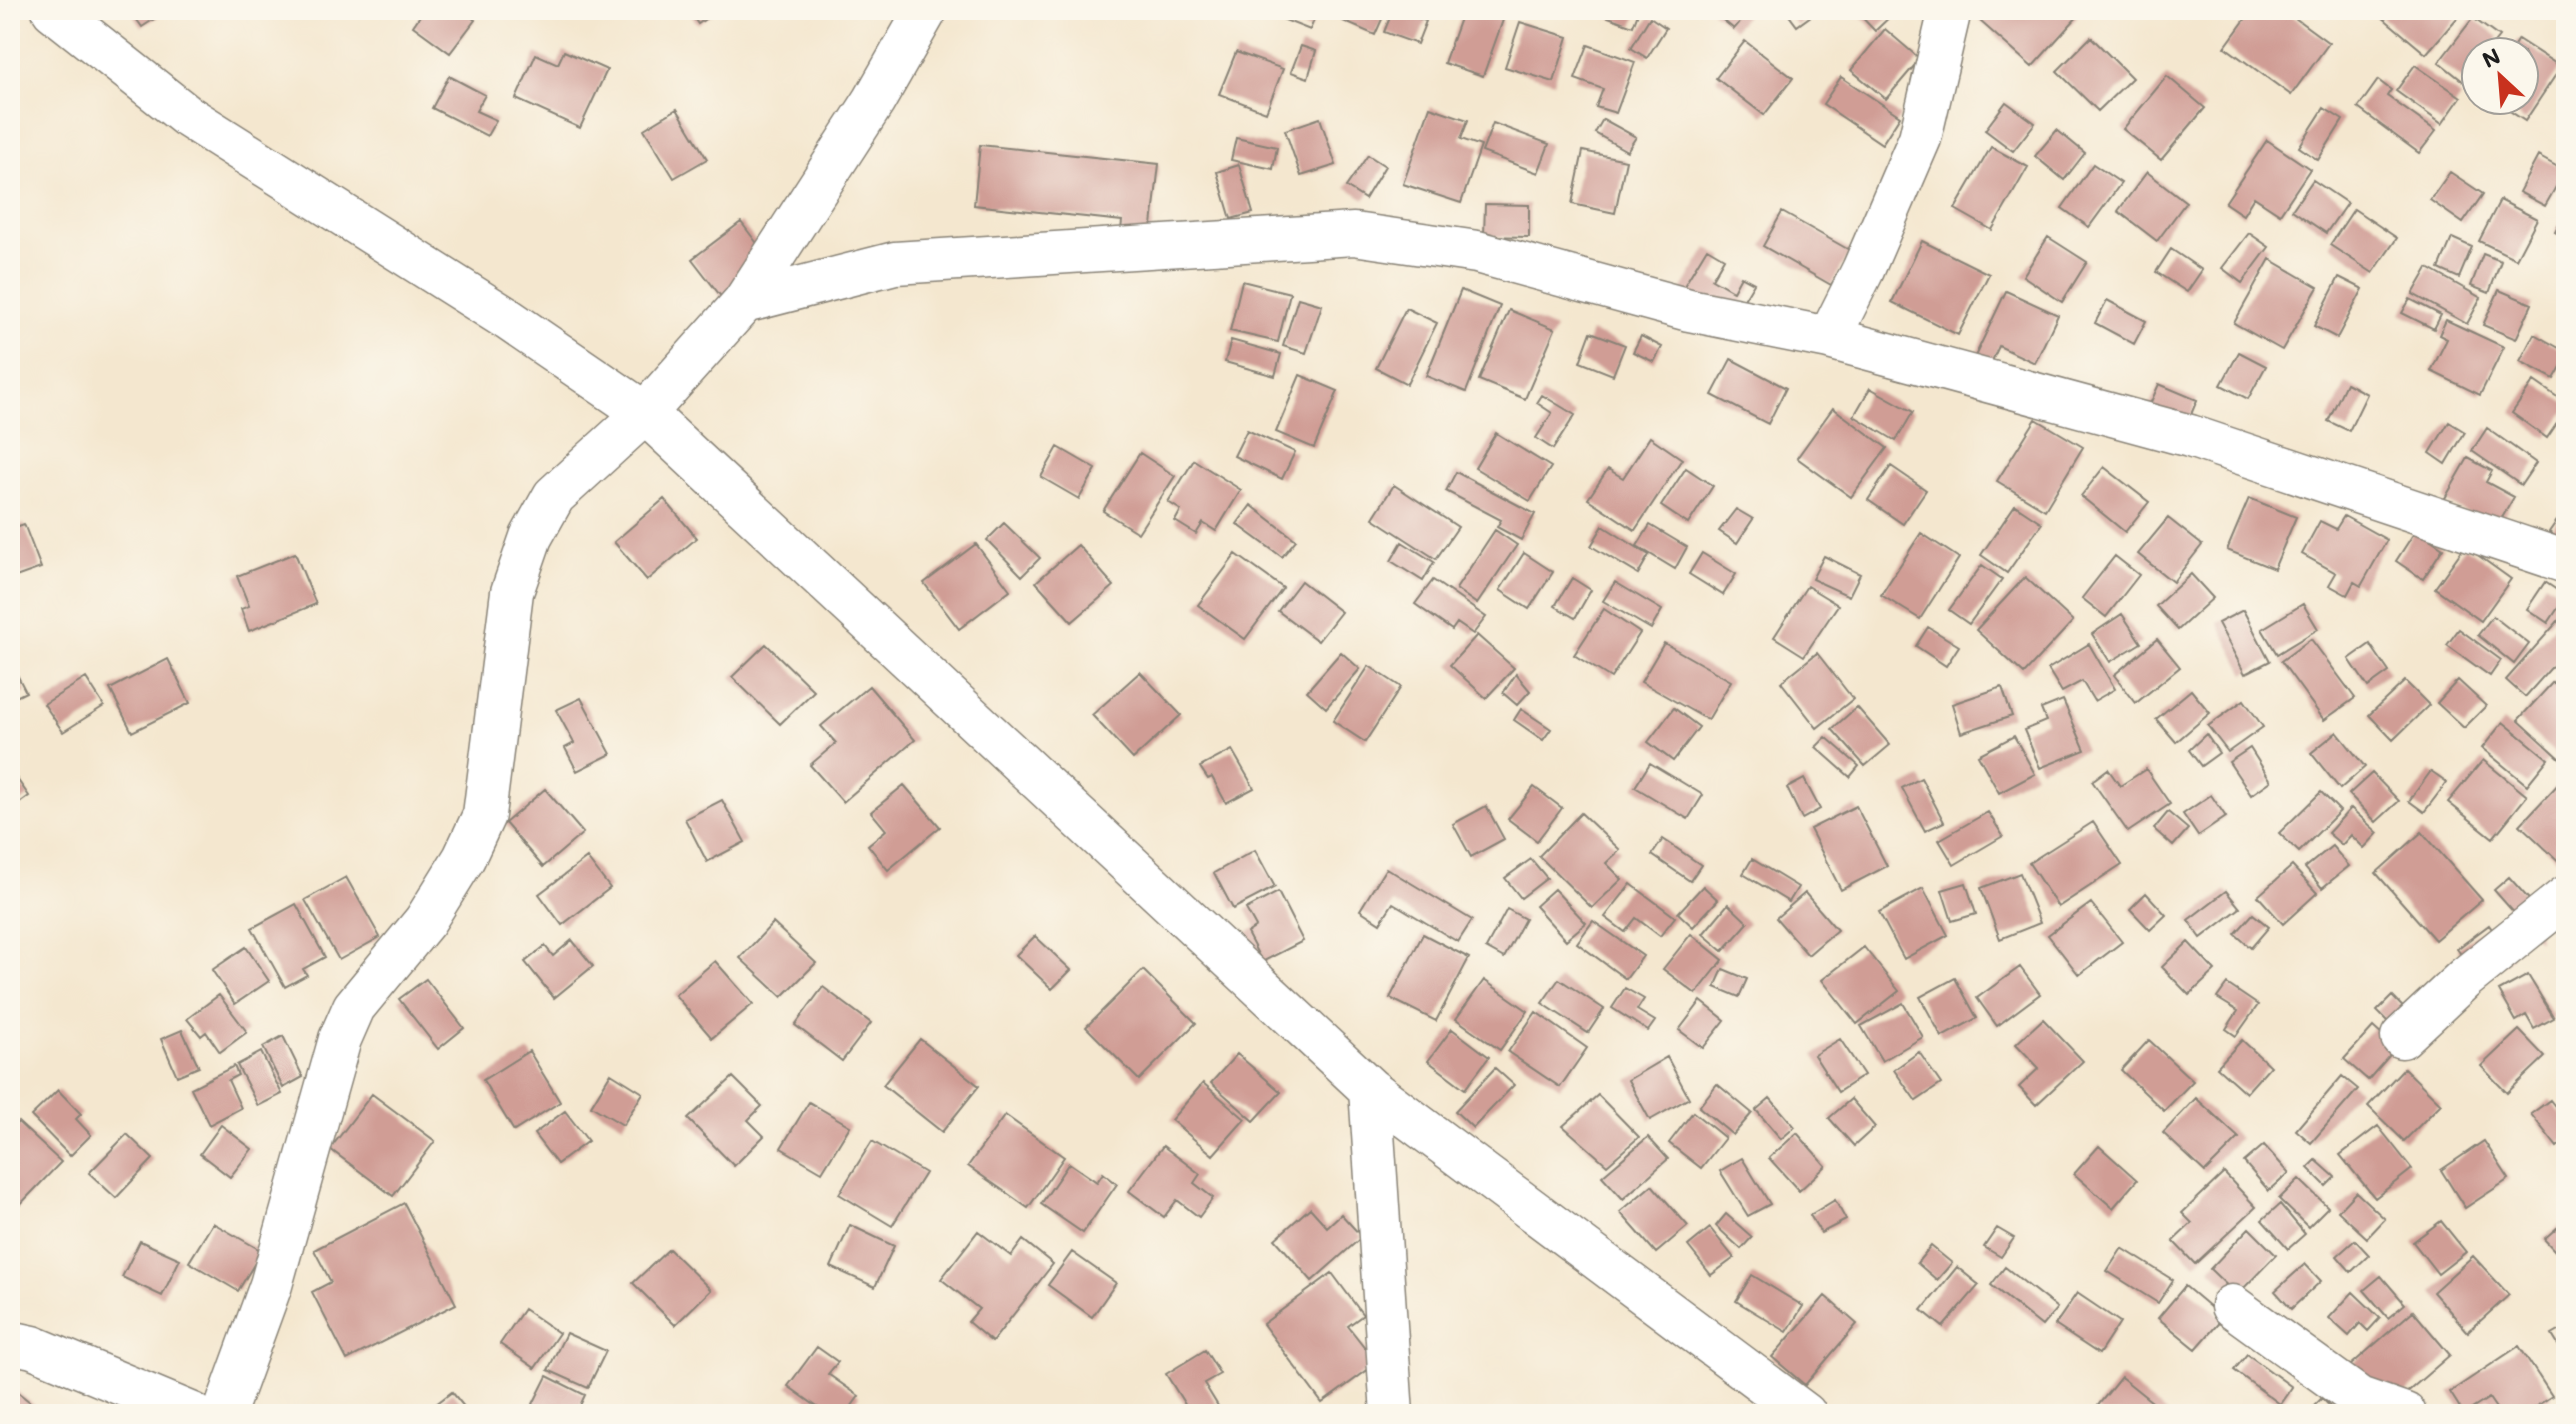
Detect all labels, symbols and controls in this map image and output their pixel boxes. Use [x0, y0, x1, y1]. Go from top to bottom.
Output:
north arrow [2460, 36, 2540, 116]
text: N [2477, 41, 2505, 74]

